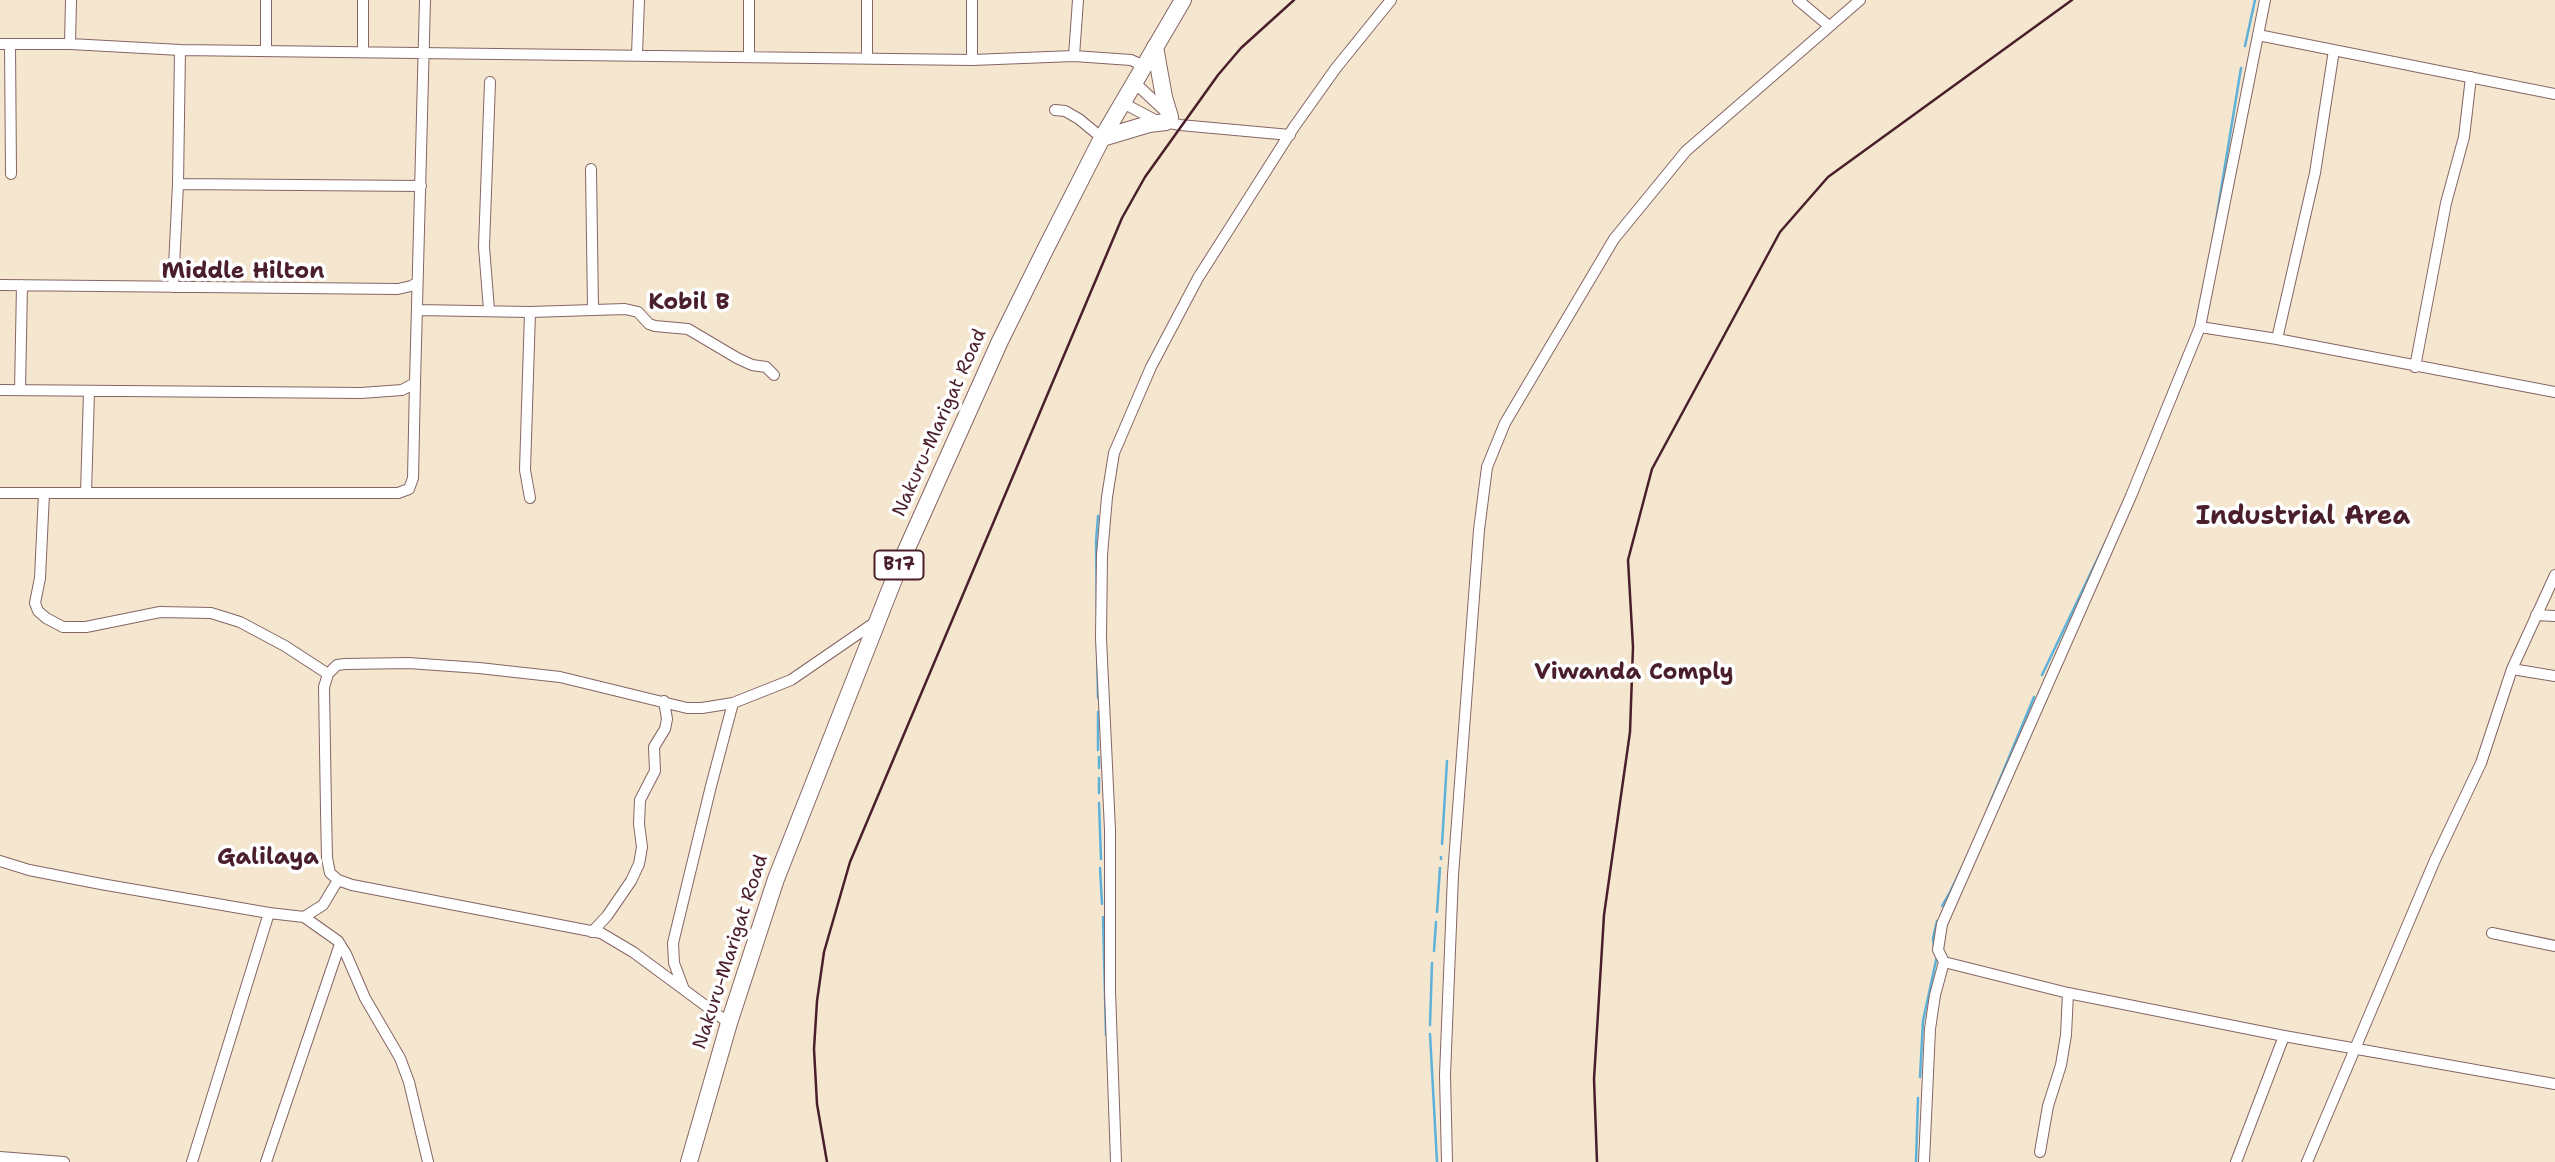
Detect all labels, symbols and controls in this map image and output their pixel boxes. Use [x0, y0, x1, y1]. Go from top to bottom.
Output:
district label: Middle Hilton [161, 258, 325, 286]
district label: Kobil B [648, 289, 730, 317]
street label: Nakuru-Marigat Road [888, 326, 992, 520]
district label: Industrial Area [2196, 501, 2410, 533]
road number: B17 [874, 550, 923, 580]
district label: Viwanda Comply [1534, 659, 1734, 687]
district label: Galilaya [217, 844, 319, 872]
street label: Nakuru-Marigat Road [689, 852, 773, 1052]

